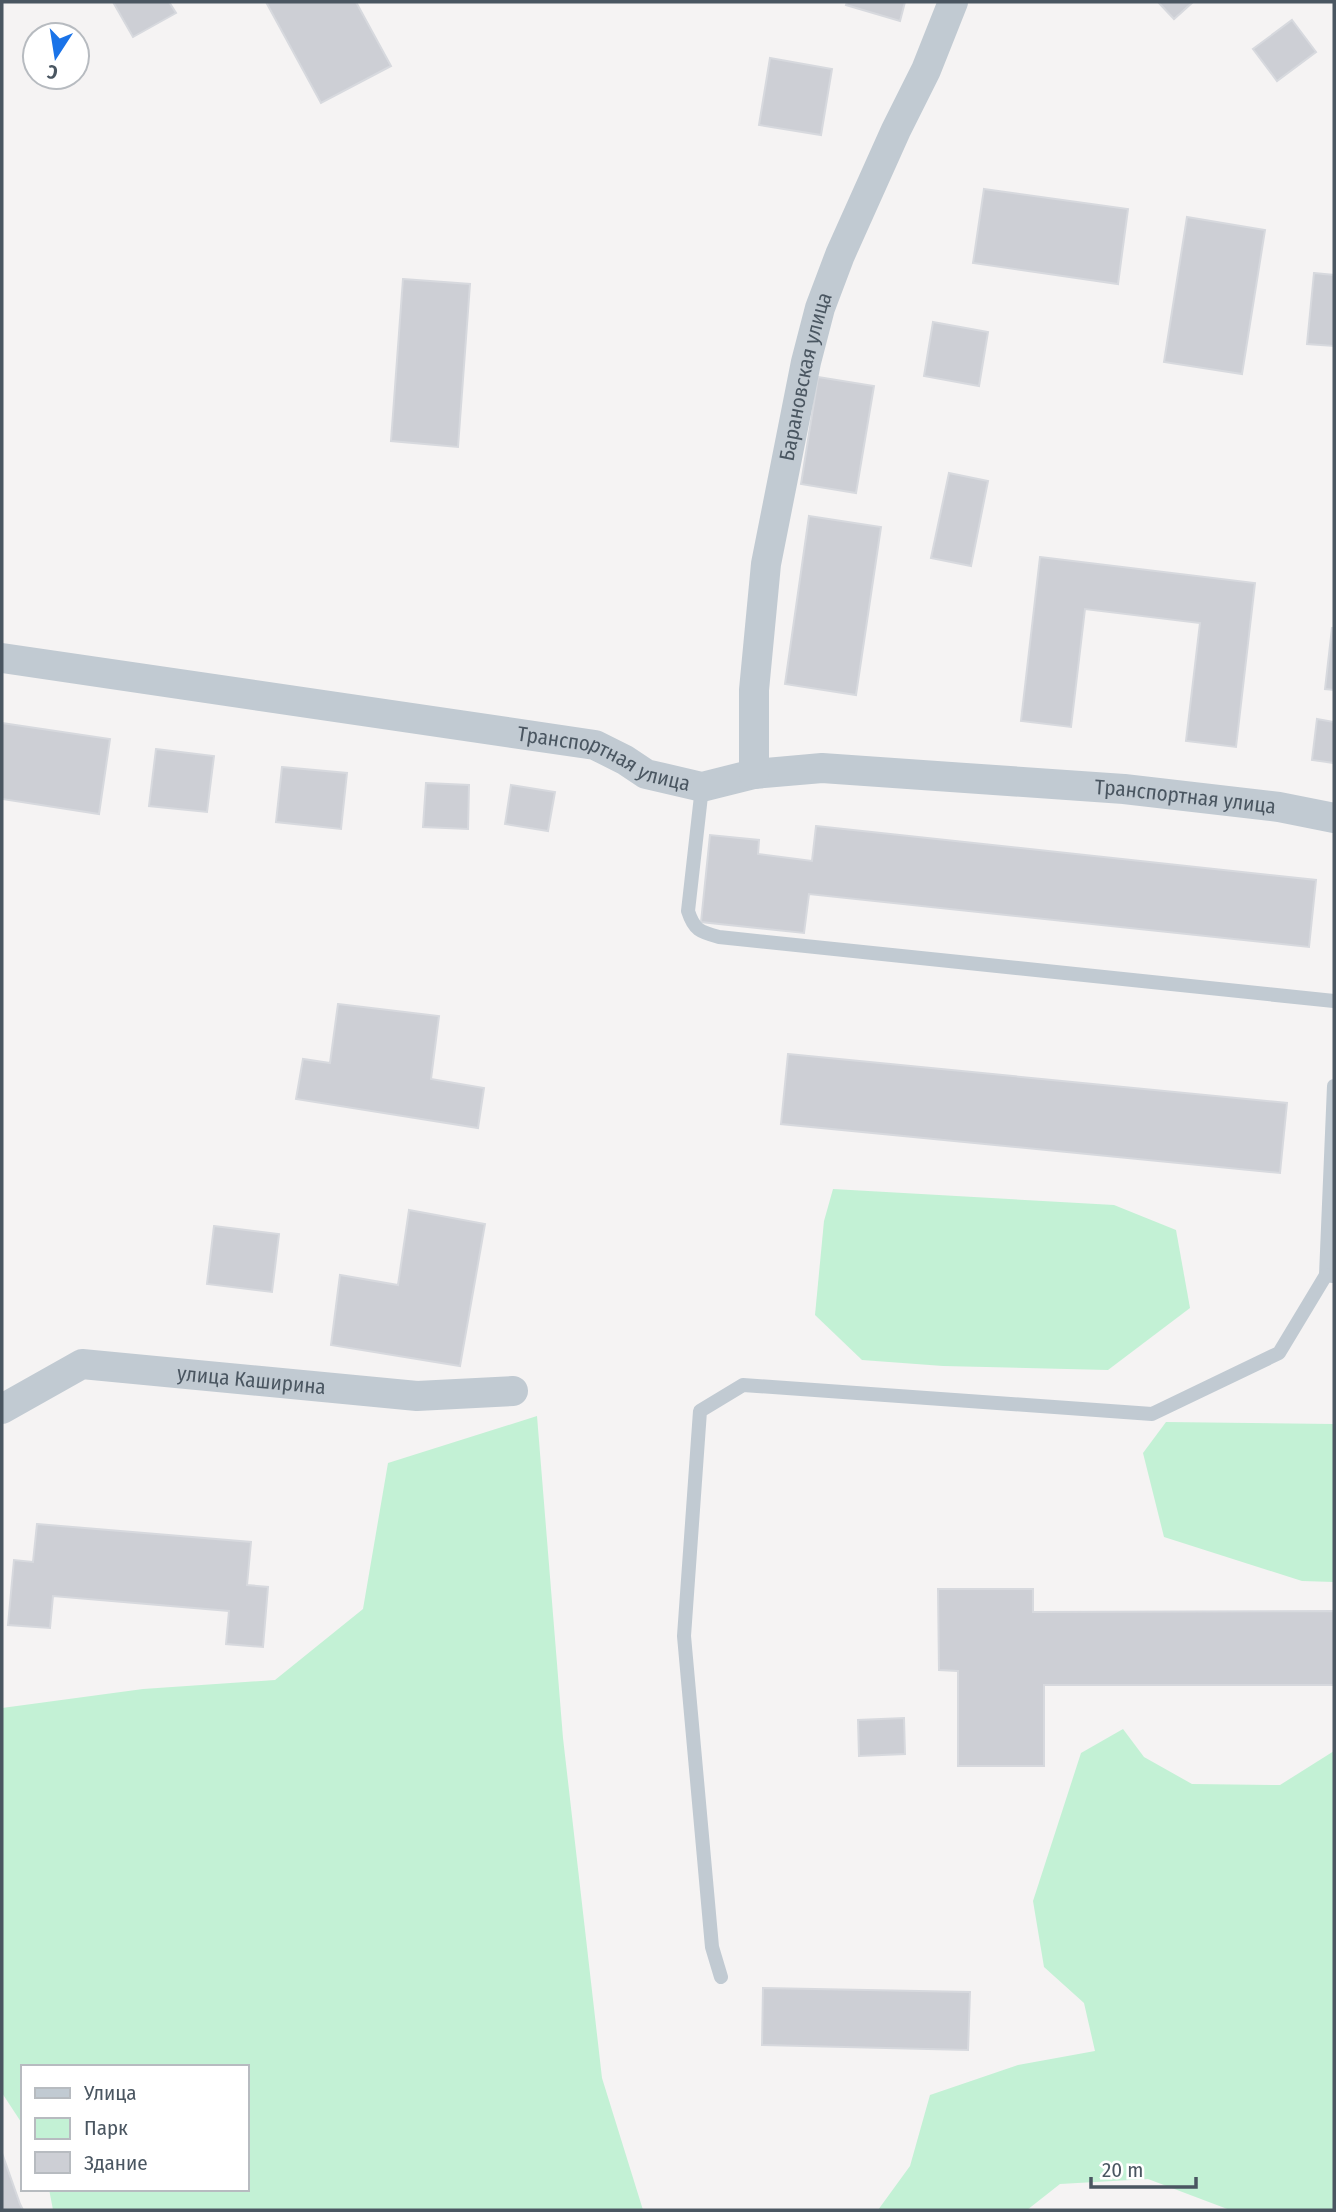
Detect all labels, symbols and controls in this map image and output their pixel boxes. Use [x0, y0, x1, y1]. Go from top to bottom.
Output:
north arrow [21, 21, 91, 91]
text: С [45, 60, 60, 84]
street label: Барановская улица [774, 289, 838, 463]
street label: Транспортная улица [516, 721, 693, 797]
street label: Транспортная улица [1094, 774, 1277, 820]
street label: улица Каширина [176, 1360, 327, 1400]
legend [21, 2065, 248, 2191]
text: Улица [83, 2080, 137, 2106]
text: Парк [84, 2115, 128, 2141]
scale bar [1091, 2146, 1196, 2190]
text: Здание [84, 2150, 148, 2176]
text: 20 m [1102, 2157, 1143, 2183]

